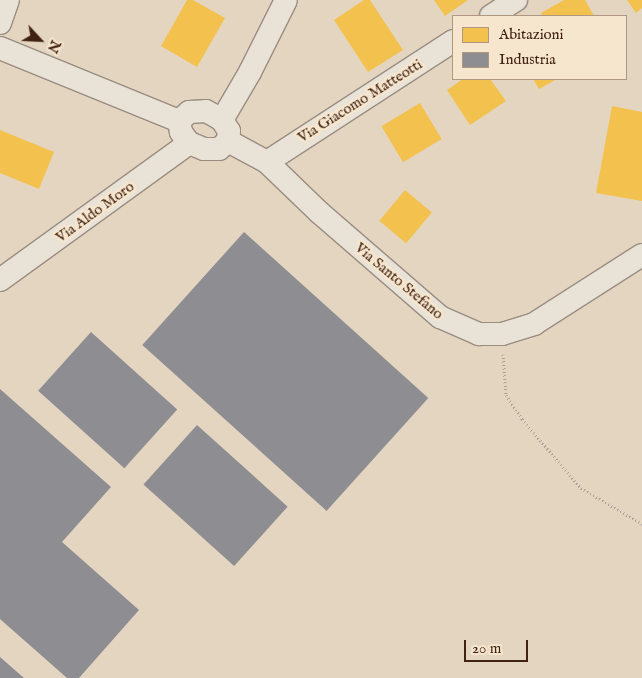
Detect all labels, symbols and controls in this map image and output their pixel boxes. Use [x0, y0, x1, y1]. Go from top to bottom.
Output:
north arrow [15, 15, 65, 65]
legend [452, 15, 627, 80]
text: Abitazioni [499, 25, 564, 44]
text: N [43, 37, 64, 56]
text: Industria [499, 50, 556, 69]
street label: Via Giacomo Matteotti [294, 55, 426, 147]
street label: Via Aldo Moro [52, 177, 138, 247]
street label: Via Santo Stefano [351, 239, 447, 323]
scale bar [467, 630, 531, 662]
text: 20 m [472, 639, 501, 658]

